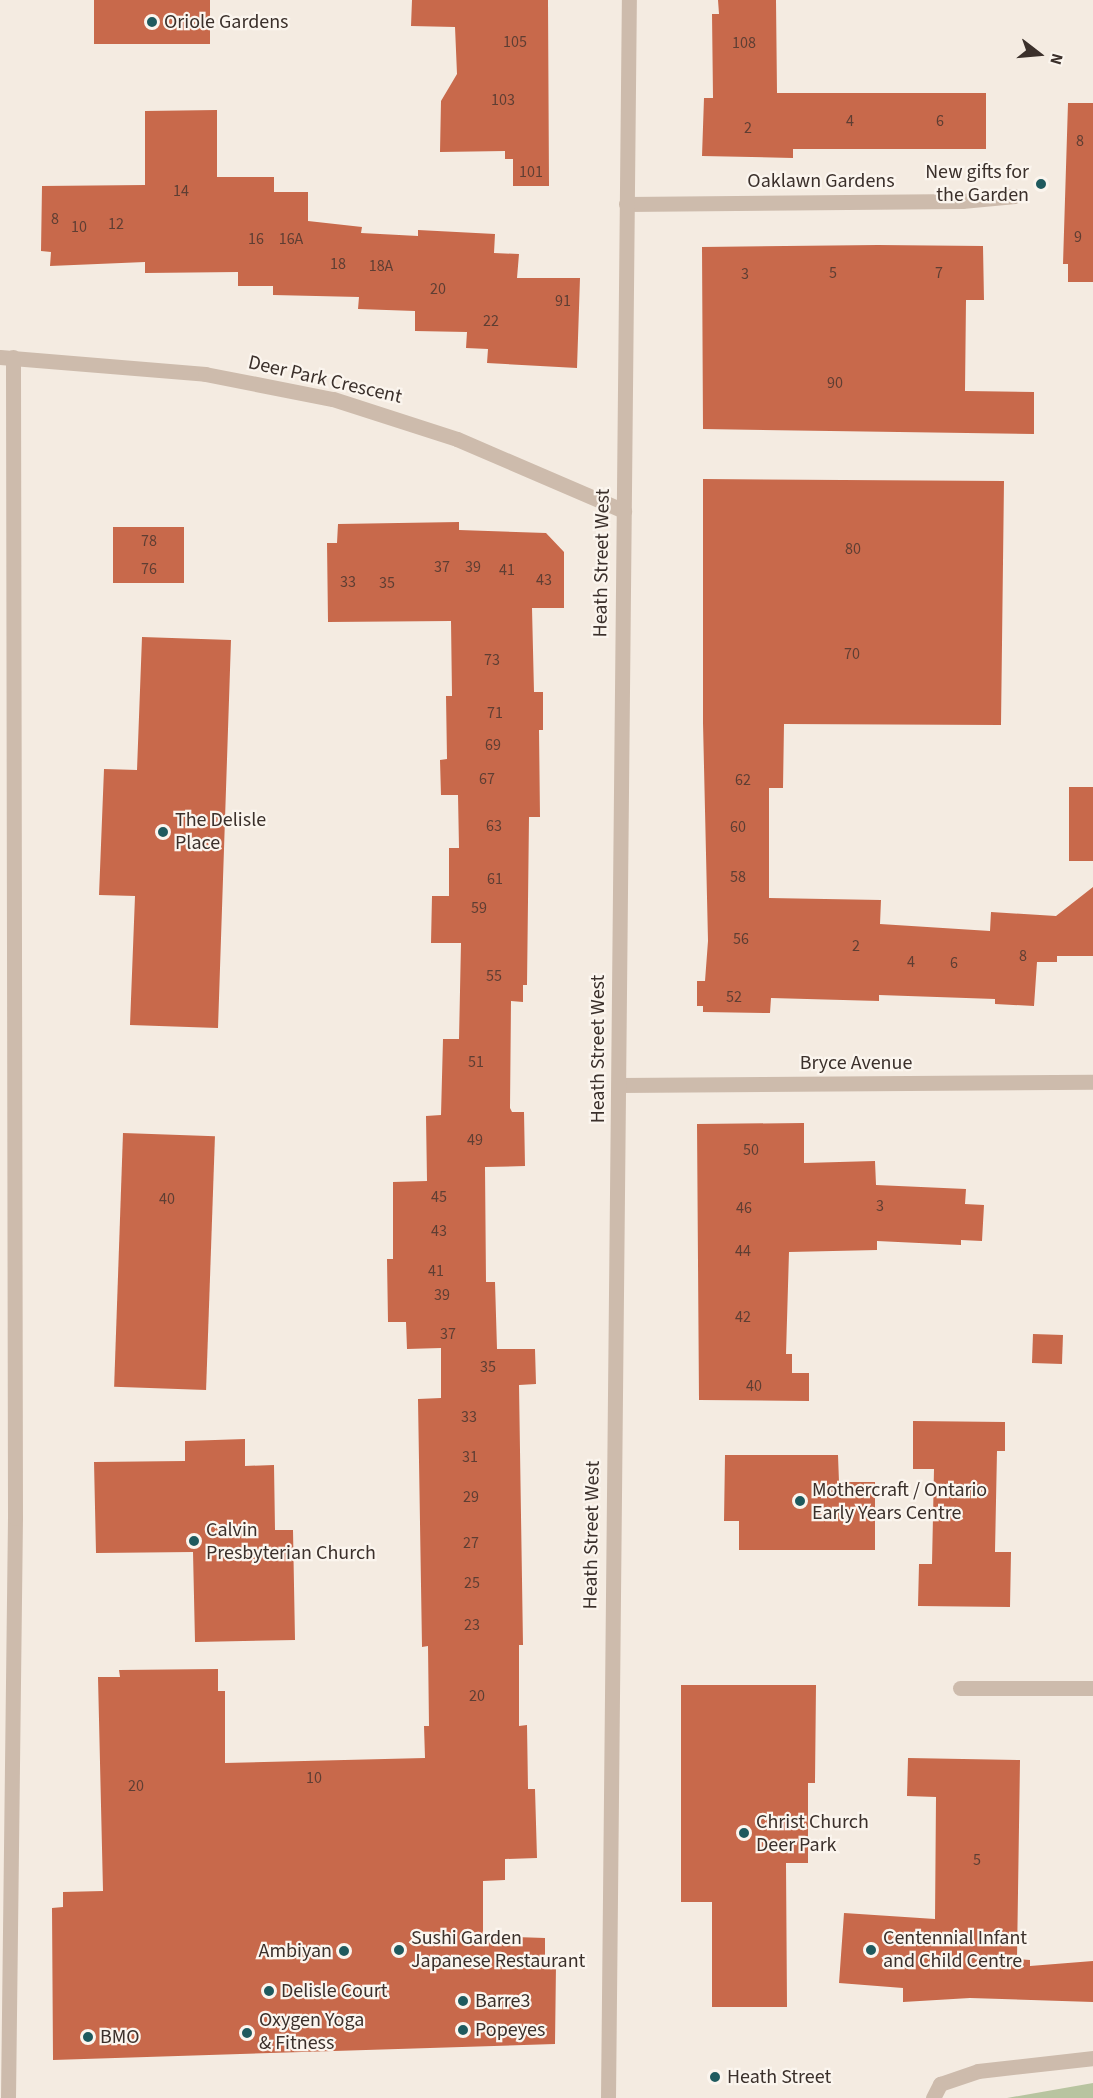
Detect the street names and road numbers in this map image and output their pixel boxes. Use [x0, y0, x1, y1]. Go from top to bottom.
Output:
street label: Oaklawn Gardens [747, 169, 895, 193]
street label: Deer Park Crescent [246, 351, 404, 409]
street label: Heath Street West [589, 488, 615, 638]
street label: Heath Street West [586, 975, 610, 1123]
street label: Bryce Avenue [800, 1051, 912, 1075]
street label: Heath Street West [579, 1460, 605, 1610]

